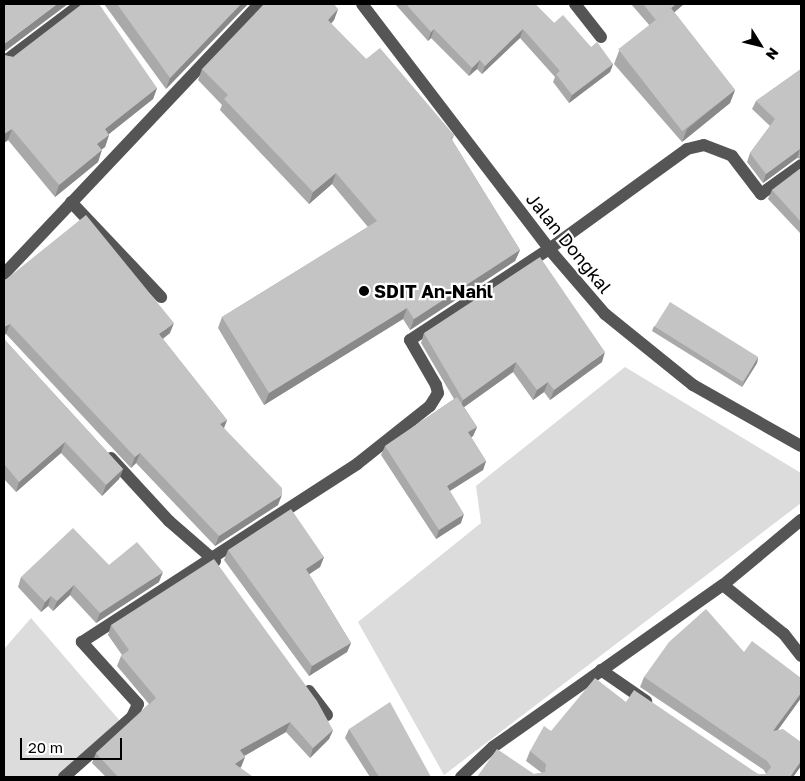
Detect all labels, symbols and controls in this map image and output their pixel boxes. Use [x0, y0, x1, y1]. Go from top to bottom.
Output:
north arrow [735, 20, 785, 70]
text: N [763, 45, 783, 63]
street label: Jalan Dongkal [522, 188, 616, 298]
place label: SDIT An-Nahl [374, 280, 493, 302]
marker: SDIT An-Nahl [358, 285, 370, 297]
scale bar [22, 728, 125, 760]
text: 20 m [28, 738, 63, 756]

